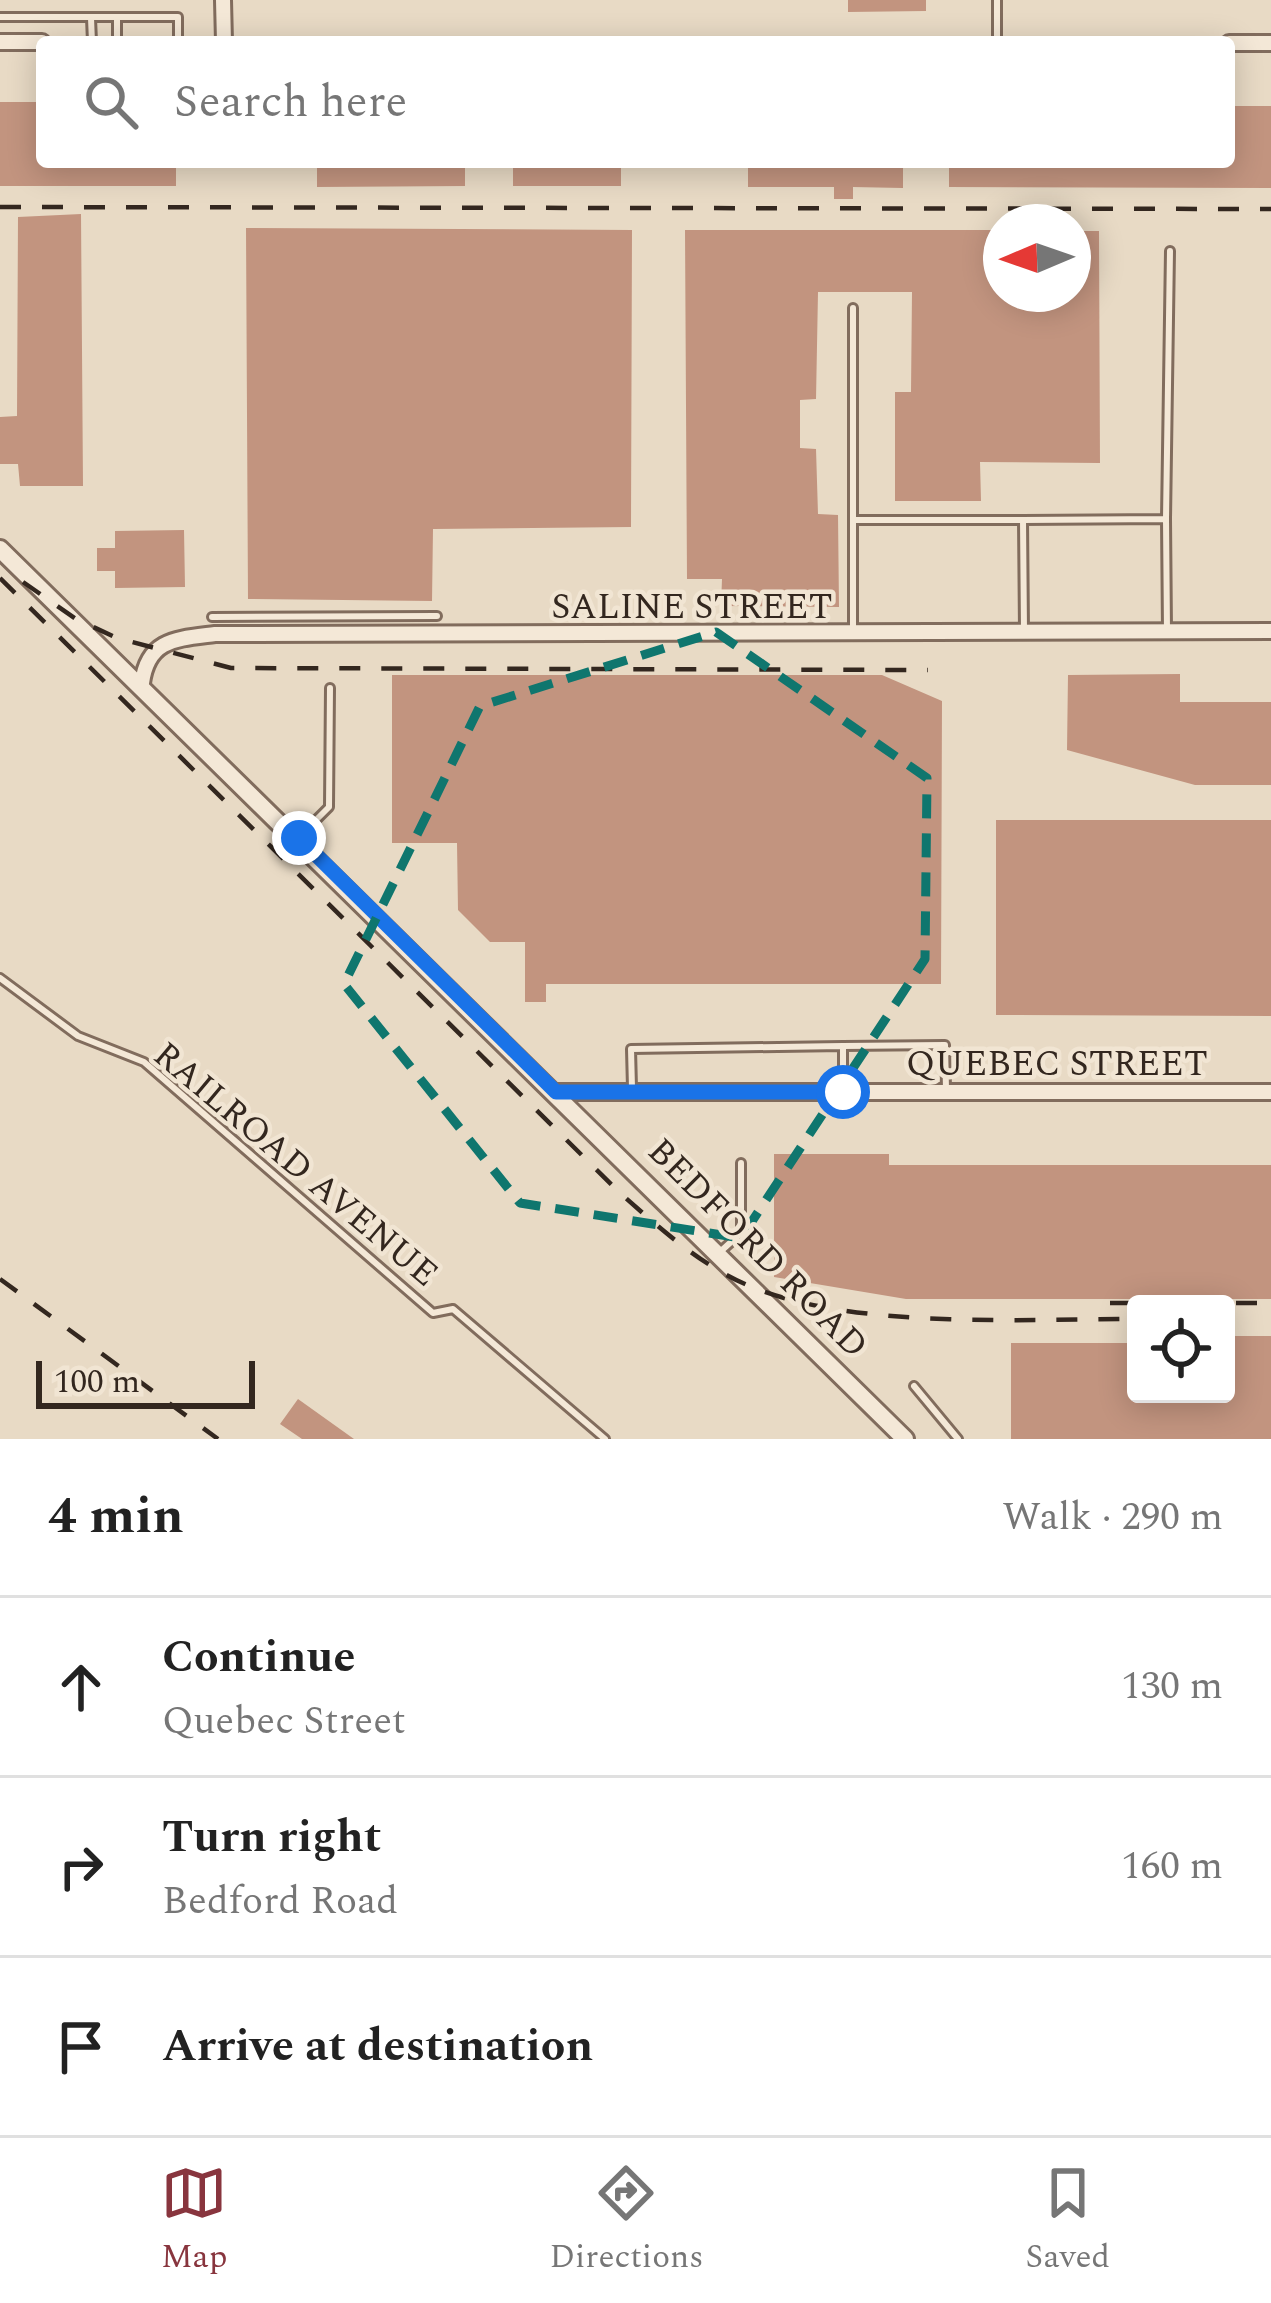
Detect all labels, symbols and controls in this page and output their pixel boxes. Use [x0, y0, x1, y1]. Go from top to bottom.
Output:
search box [36, 36, 1235, 168]
text: Search here [174, 68, 407, 137]
icon: search [78, 69, 144, 135]
north arrow [983, 204, 1091, 312]
street label: SALINE STREET [551, 580, 833, 635]
route end [272, 811, 326, 865]
street label: RAILROAD AVENUE [141, 1029, 450, 1301]
street label: QUEBEC STREET [906, 1037, 1208, 1092]
route start [816, 1065, 870, 1119]
street label: BEDFORD ROAD [634, 1126, 880, 1372]
map controls [1127, 1295, 1235, 1403]
button: locate [1127, 1295, 1235, 1403]
scale bar [36, 1355, 255, 1408]
text: 100 m [54, 1357, 140, 1407]
text: 4 min [48, 1478, 184, 1556]
text: Walk · 290 m [1002, 1488, 1223, 1547]
text: Continue [162, 1623, 355, 1692]
icon: ahead [48, 1654, 114, 1720]
text: 130 m [1121, 1657, 1223, 1716]
text: Quebec Street [162, 1692, 406, 1751]
text: Turn right [162, 1803, 381, 1872]
icon: right [48, 1834, 114, 1900]
text: 160 m [1121, 1837, 1223, 1896]
text: Bedford Road [162, 1872, 398, 1931]
text: Arrive at destination [162, 2012, 593, 2081]
icon: arrive [48, 2014, 114, 2080]
tab: Map [161, 2160, 227, 2282]
tab: Directions [549, 2160, 703, 2282]
tab: Saved [1025, 2160, 1110, 2282]

